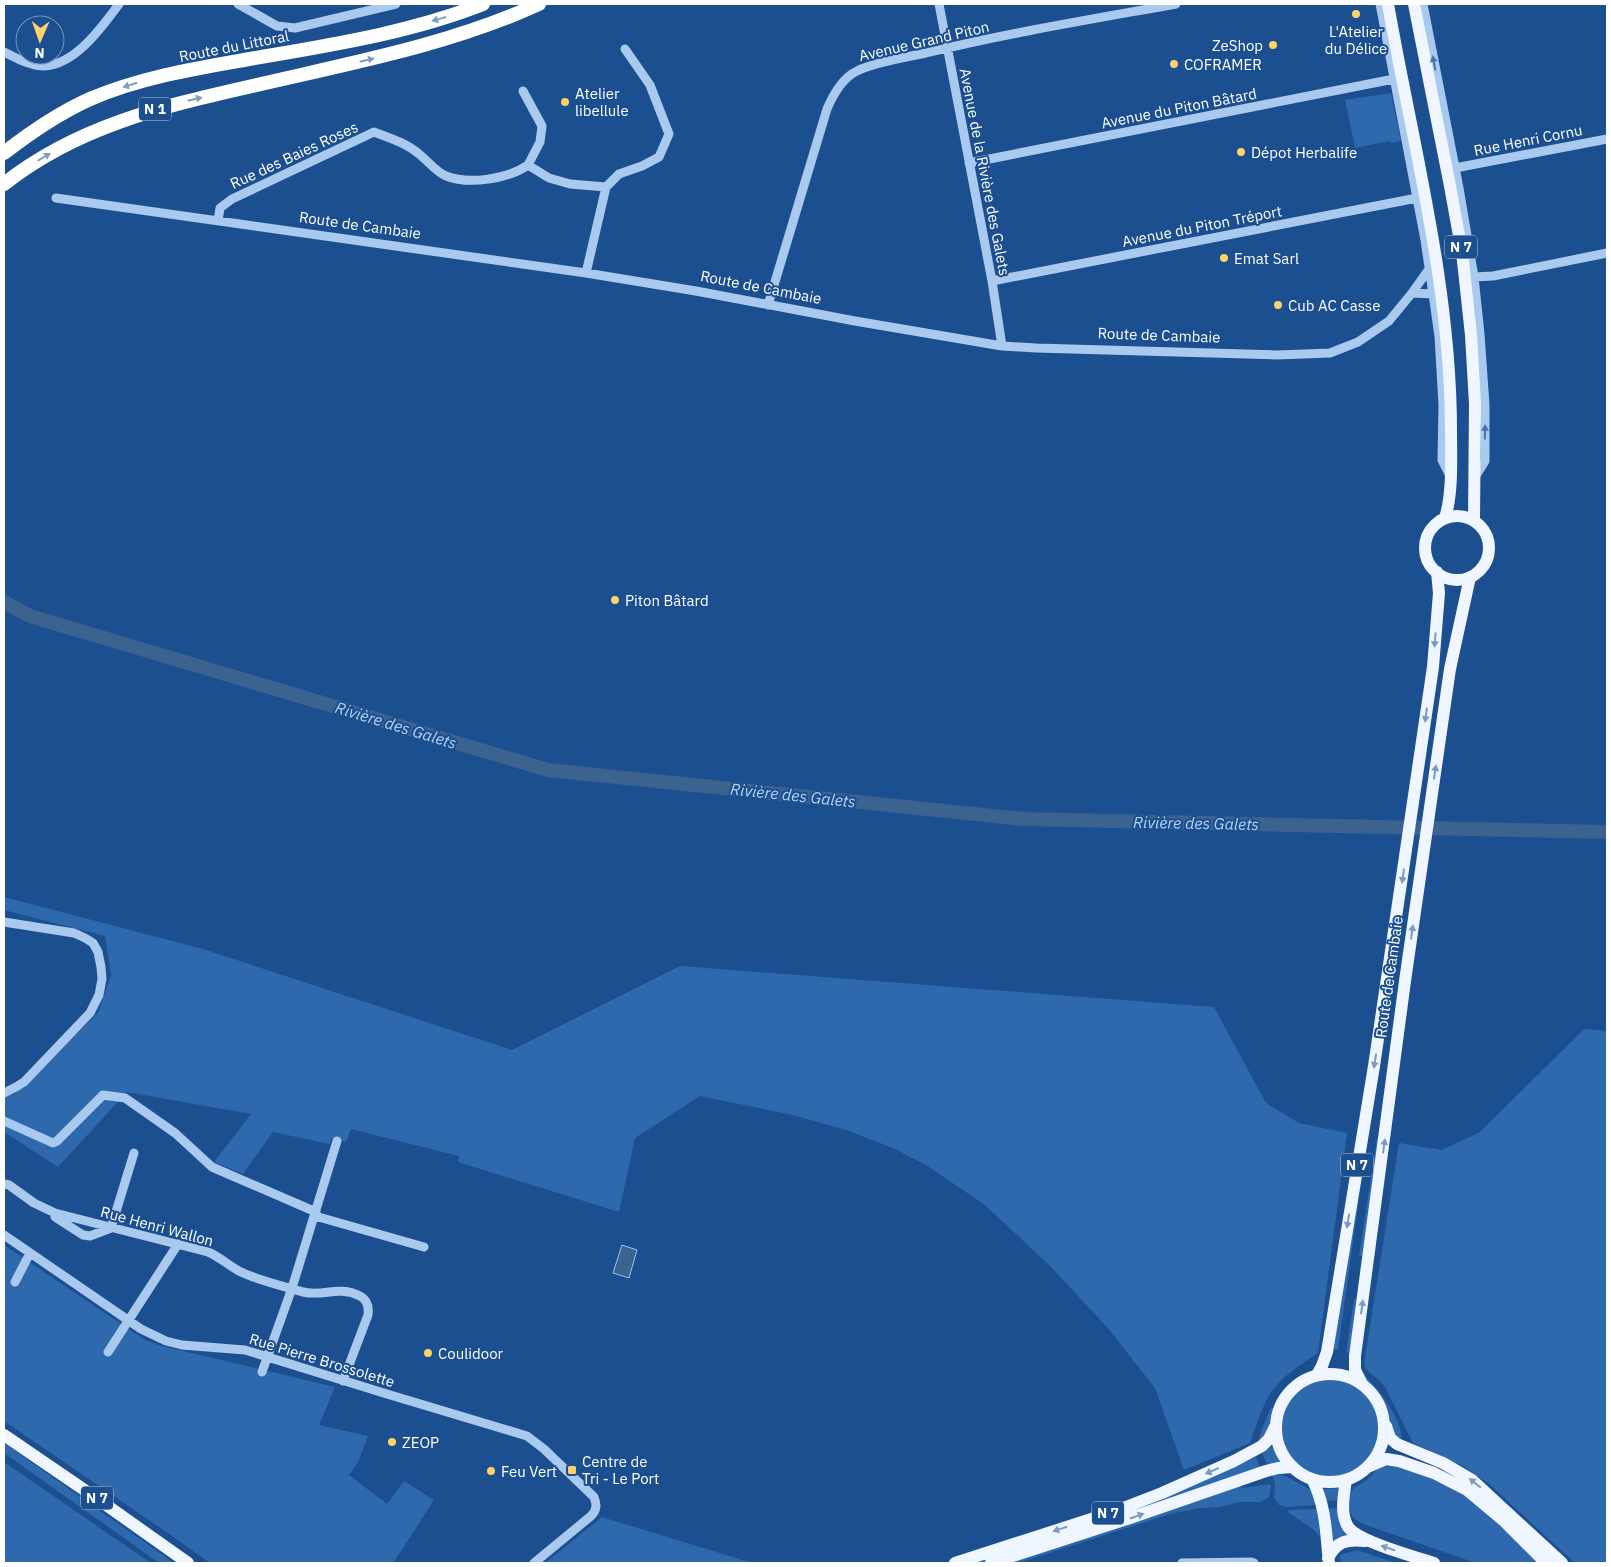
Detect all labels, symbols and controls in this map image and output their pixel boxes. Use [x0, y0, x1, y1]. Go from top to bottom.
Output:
marker: L'Atelier du Délice [1350, 8, 1362, 20]
north arrow [15, 15, 65, 65]
one-way arrow [432, 15, 447, 23]
street label: Avenue Grand Piton [857, 17, 991, 65]
place label: L'Atelier du Délice [1325, 22, 1387, 58]
street label: Route du Littoral [177, 26, 291, 66]
place label: ZeShop [1212, 36, 1263, 55]
marker: ZeShop [1267, 39, 1279, 51]
text: N [34, 44, 45, 62]
one-way arrow [360, 55, 376, 63]
place label: COFRAMER [1184, 55, 1262, 74]
one-way arrow [1430, 55, 1438, 71]
marker: COFRAMER [1168, 58, 1180, 70]
street label: Avenue de la Rivière des Galets [956, 67, 1014, 277]
one-way arrow [123, 81, 138, 89]
place label: Atelier libellule [575, 84, 629, 120]
street label: Avenue du Piton Bâtard [1100, 84, 1258, 132]
one-way arrow [187, 95, 202, 103]
marker: Atelier libellule [559, 96, 571, 108]
road number: N 1 [139, 98, 171, 120]
street label: Rue des Baies Roses [227, 117, 361, 193]
street label: Rue Henri Cornu [1472, 120, 1584, 160]
place label: Dépot Herbalife [1251, 143, 1357, 162]
marker: Dépot Herbalife [1235, 146, 1247, 158]
one-way arrow [37, 152, 50, 161]
street label: Avenue du Piton Tréport [1120, 201, 1284, 251]
street label: Route de Cambaie [298, 207, 422, 243]
road number: N 7 [1445, 236, 1477, 258]
place label: Emat Sarl [1234, 249, 1299, 268]
marker: Emat Sarl [1218, 252, 1230, 264]
street label: Route de Cambaie [699, 266, 823, 308]
place label: Cub AC Casse [1288, 296, 1380, 315]
marker: Cub AC Casse [1272, 299, 1284, 311]
street label: Route de Cambaie [1097, 323, 1221, 347]
one-way arrow [1481, 423, 1489, 439]
place label: Piton Bâtard [625, 591, 709, 610]
marker: Piton Bâtard [609, 594, 621, 606]
one-way arrow [1431, 632, 1439, 648]
water label: Rivière des Galets [333, 697, 459, 753]
one-way arrow [1422, 707, 1430, 723]
one-way arrow [1431, 763, 1439, 779]
water label: Rivière des Galets [729, 778, 857, 812]
water label: Rivière des Galets [1133, 812, 1259, 834]
one-way arrow [1398, 868, 1406, 884]
street label: Route de Cambaie [1371, 915, 1407, 1039]
one-way arrow [1408, 924, 1416, 940]
one-way arrow [1370, 1053, 1378, 1069]
one-way arrow [1380, 1138, 1388, 1154]
road number: N 7 [1341, 1154, 1373, 1176]
street label: Rue Henri Wallon [98, 1202, 216, 1250]
one-way arrow [1344, 1214, 1352, 1230]
one-way arrow [1358, 1299, 1366, 1315]
street label: Rue Pierre Brossolette [247, 1329, 397, 1391]
place label: Coulidoor [438, 1344, 504, 1363]
marker: Coulidoor [422, 1347, 434, 1359]
place label: ZEOP [402, 1433, 439, 1452]
marker: ZEOP [386, 1436, 398, 1448]
place label: Centre de Tri - Le Port [582, 1452, 659, 1488]
place label: Feu Vert [501, 1462, 557, 1481]
marker: Centre de Tri - Le Port [566, 1464, 578, 1476]
marker: Feu Vert [485, 1465, 497, 1477]
one-way arrow [1205, 1467, 1219, 1475]
one-way arrow [1468, 1477, 1481, 1488]
road number: N 7 [81, 1486, 113, 1510]
road number: N 7 [1092, 1502, 1124, 1525]
one-way arrow [1130, 1511, 1145, 1519]
one-way arrow [1053, 1526, 1068, 1533]
one-way arrow [1380, 1543, 1395, 1551]

